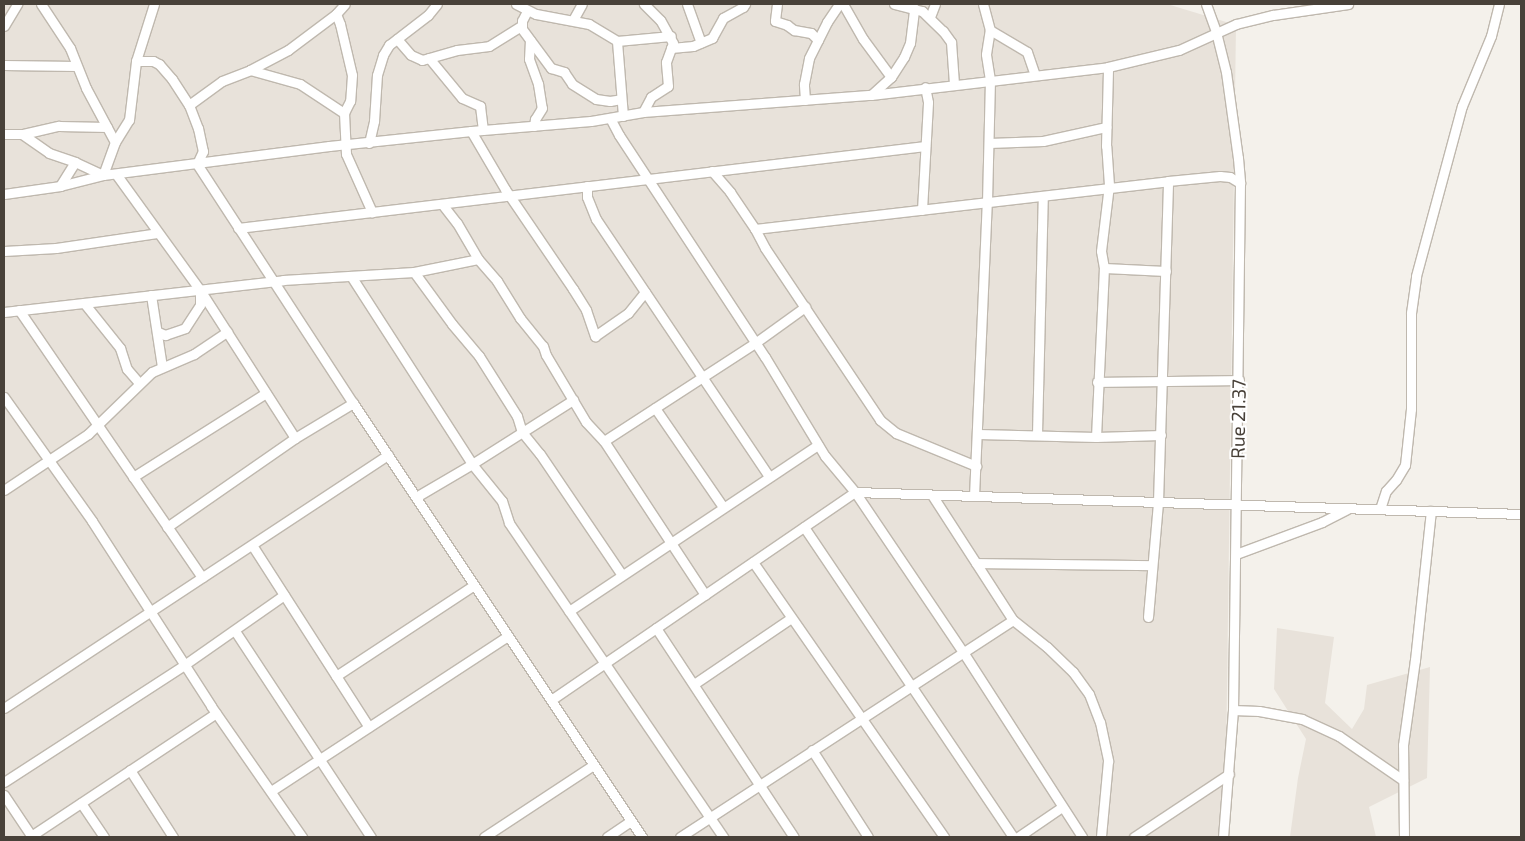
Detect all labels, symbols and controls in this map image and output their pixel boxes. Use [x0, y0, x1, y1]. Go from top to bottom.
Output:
street label: Rue 21.37 [1226, 379, 1250, 459]

